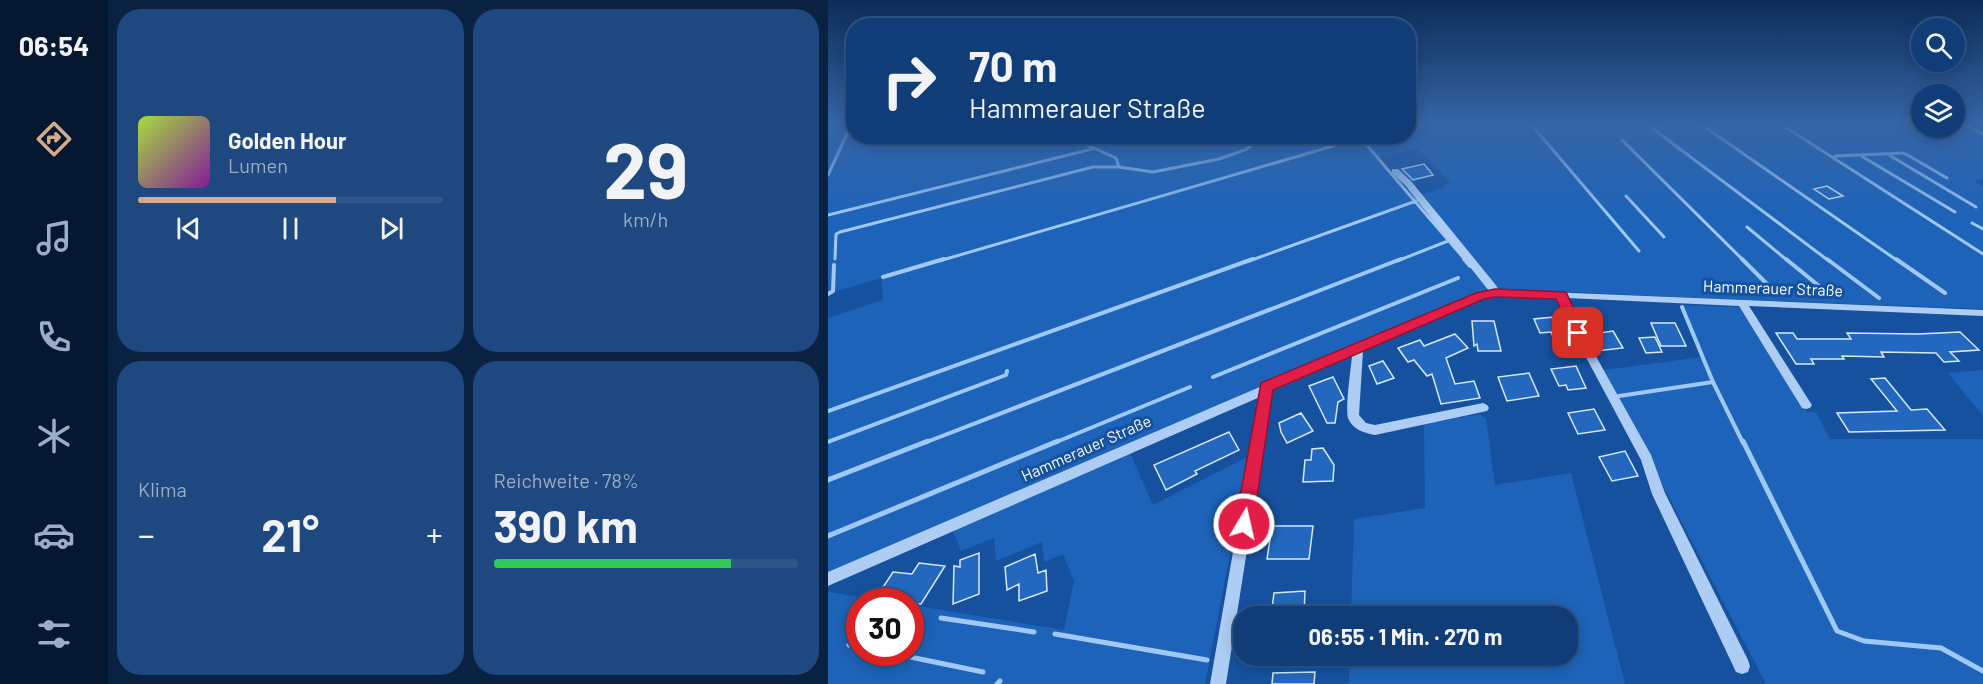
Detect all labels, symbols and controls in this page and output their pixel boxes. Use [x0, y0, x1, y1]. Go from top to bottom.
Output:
map controls [1911, 18, 1965, 138]
button: search [1911, 18, 1965, 72]
text: 06:54 [19, 29, 89, 61]
text: 70 m [969, 40, 1057, 90]
icon: right [870, 42, 948, 120]
button: layers [1911, 84, 1965, 138]
text: Hammerauer Straße [969, 91, 1206, 123]
icon: directions [33, 118, 75, 160]
text: 29 [603, 121, 688, 215]
text: Golden Hour [228, 127, 346, 153]
text: Lumen [228, 153, 288, 177]
text: km/h [623, 207, 668, 231]
icon: previous [172, 212, 205, 245]
icon: pause [274, 212, 307, 245]
icon: next [375, 212, 408, 245]
icon: music [33, 217, 75, 259]
street label: Hammerauer Straße [1703, 276, 1843, 299]
pin [1552, 307, 1603, 358]
icon: phone [33, 316, 75, 358]
icon: arrive [1561, 316, 1594, 349]
street label: Hammerauer Straße [1018, 410, 1154, 485]
icon: climate [33, 415, 75, 457]
text: Reichweite · 78% [494, 468, 639, 492]
text: Klima [138, 477, 187, 501]
position arrow [1212, 492, 1276, 556]
text: 390 km [494, 498, 638, 552]
text: 21° [261, 507, 319, 561]
icon: car [33, 514, 75, 556]
text: − [138, 514, 155, 554]
text: + [426, 514, 443, 554]
speed limit sign: 30 [846, 588, 924, 666]
icon: filters [33, 613, 75, 655]
text: 06:55 · 1 Min. · 270 m [1309, 623, 1502, 649]

